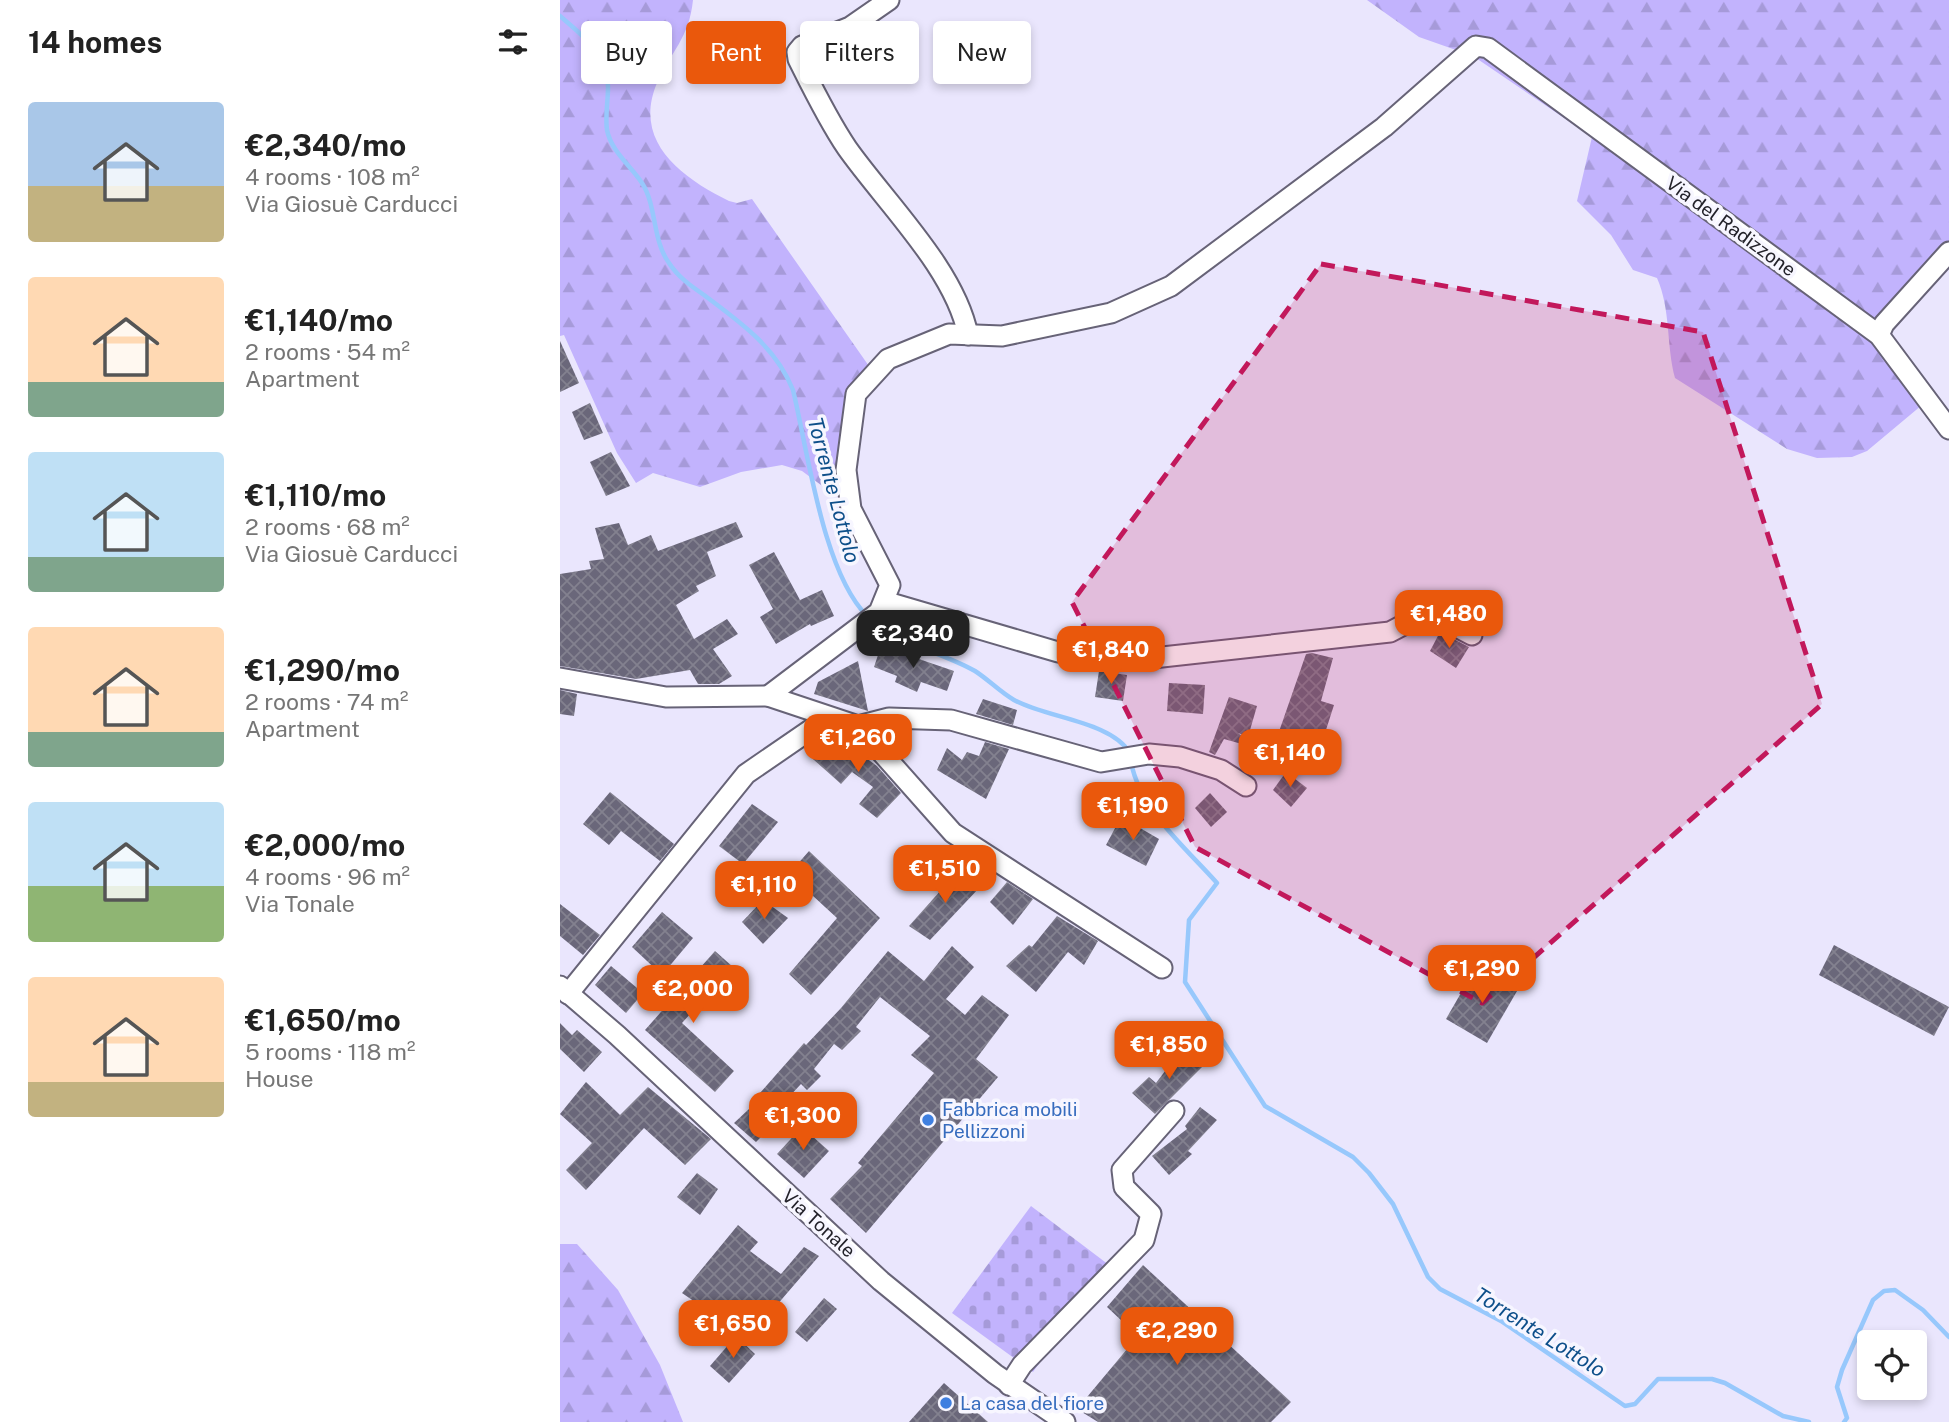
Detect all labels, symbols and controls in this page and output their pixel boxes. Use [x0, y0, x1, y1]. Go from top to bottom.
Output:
chip: Buy [581, 21, 672, 84]
chip: Rent [686, 21, 786, 84]
chip: Filters [800, 21, 919, 84]
chip: New [933, 21, 1031, 84]
icon: filters [494, 23, 532, 61]
text: 14 homes [28, 24, 162, 60]
text: €2,340/mo [245, 127, 406, 163]
icon: home [84, 130, 168, 214]
text: 4 rooms · 108 m² [245, 163, 420, 190]
street label: Via del Radizzone [1662, 172, 1800, 280]
text: Via Giosuè Carducci [245, 190, 458, 217]
text: €1,140/mo [245, 302, 393, 338]
icon: home [84, 305, 168, 389]
text: 2 rooms · 54 m² [245, 338, 410, 365]
text: Apartment [245, 365, 360, 392]
water label: Torrente Lottolo [803, 415, 865, 565]
text: €1,110/mo [245, 477, 386, 513]
icon: home [84, 480, 168, 564]
text: 2 rooms · 68 m² [245, 513, 410, 540]
text: Via Giosuè Carducci [245, 540, 458, 567]
pin: €1,480 [1392, 590, 1506, 650]
text: €1,480 [1411, 599, 1487, 626]
pin: €2,340 [856, 610, 970, 670]
text: €2,340 [872, 619, 954, 646]
pin: €1,840 [1054, 626, 1168, 686]
text: €1,840 [1073, 635, 1149, 662]
text: €1,290/mo [245, 652, 400, 688]
icon: home [84, 655, 168, 739]
text: 2 rooms · 74 m² [245, 688, 408, 715]
pin: €1,260 [801, 714, 915, 774]
text: Apartment [245, 715, 360, 742]
text: €1,260 [820, 723, 896, 750]
pin: €1,140 [1233, 730, 1347, 789]
text: €1,140 [1255, 738, 1325, 765]
pin: €1,190 [1076, 782, 1190, 842]
text: €1,190 [1098, 791, 1168, 818]
text: €2,000/mo [245, 827, 405, 863]
icon: home [84, 830, 168, 914]
pin: €1,510 [888, 846, 1002, 905]
text: €1,510 [909, 854, 981, 881]
pin: €1,110 [707, 862, 821, 921]
text: 4 rooms · 96 m² [245, 863, 410, 890]
text: €1,110 [731, 870, 797, 897]
text: Via Tonale [245, 890, 355, 917]
pin: €1,290 [1425, 946, 1539, 1005]
text: €1,290 [1444, 954, 1520, 981]
pin: €2,000 [636, 965, 750, 1025]
text: €2,000 [653, 974, 733, 1001]
text: €1,650/mo [245, 1002, 401, 1038]
icon: home [84, 1005, 168, 1089]
pin: €1,850 [1112, 1021, 1226, 1081]
text: €1,850 [1131, 1030, 1207, 1057]
text: 5 rooms · 118 m² [245, 1038, 415, 1065]
text: House [245, 1065, 313, 1092]
pin: €1,300 [746, 1092, 860, 1152]
place label: Fabbrica mobili Pellizzoni [942, 1098, 1077, 1142]
text: €1,300 [765, 1101, 841, 1128]
marker: Fabbrica mobili Pellizzoni [920, 1112, 936, 1128]
street label: Via Tonale [778, 1184, 860, 1262]
water label: Torrente Lottolo [1470, 1282, 1610, 1382]
pin: €1,650 [676, 1300, 790, 1360]
pin: €2,290 [1120, 1308, 1234, 1367]
text: €1,650 [695, 1309, 771, 1336]
text: €2,290 [1137, 1316, 1217, 1343]
map controls [1857, 1330, 1927, 1400]
button: locate [1857, 1330, 1927, 1400]
place label: La casa del fiore [960, 1392, 1104, 1414]
marker: La casa del fiore [938, 1395, 954, 1411]

